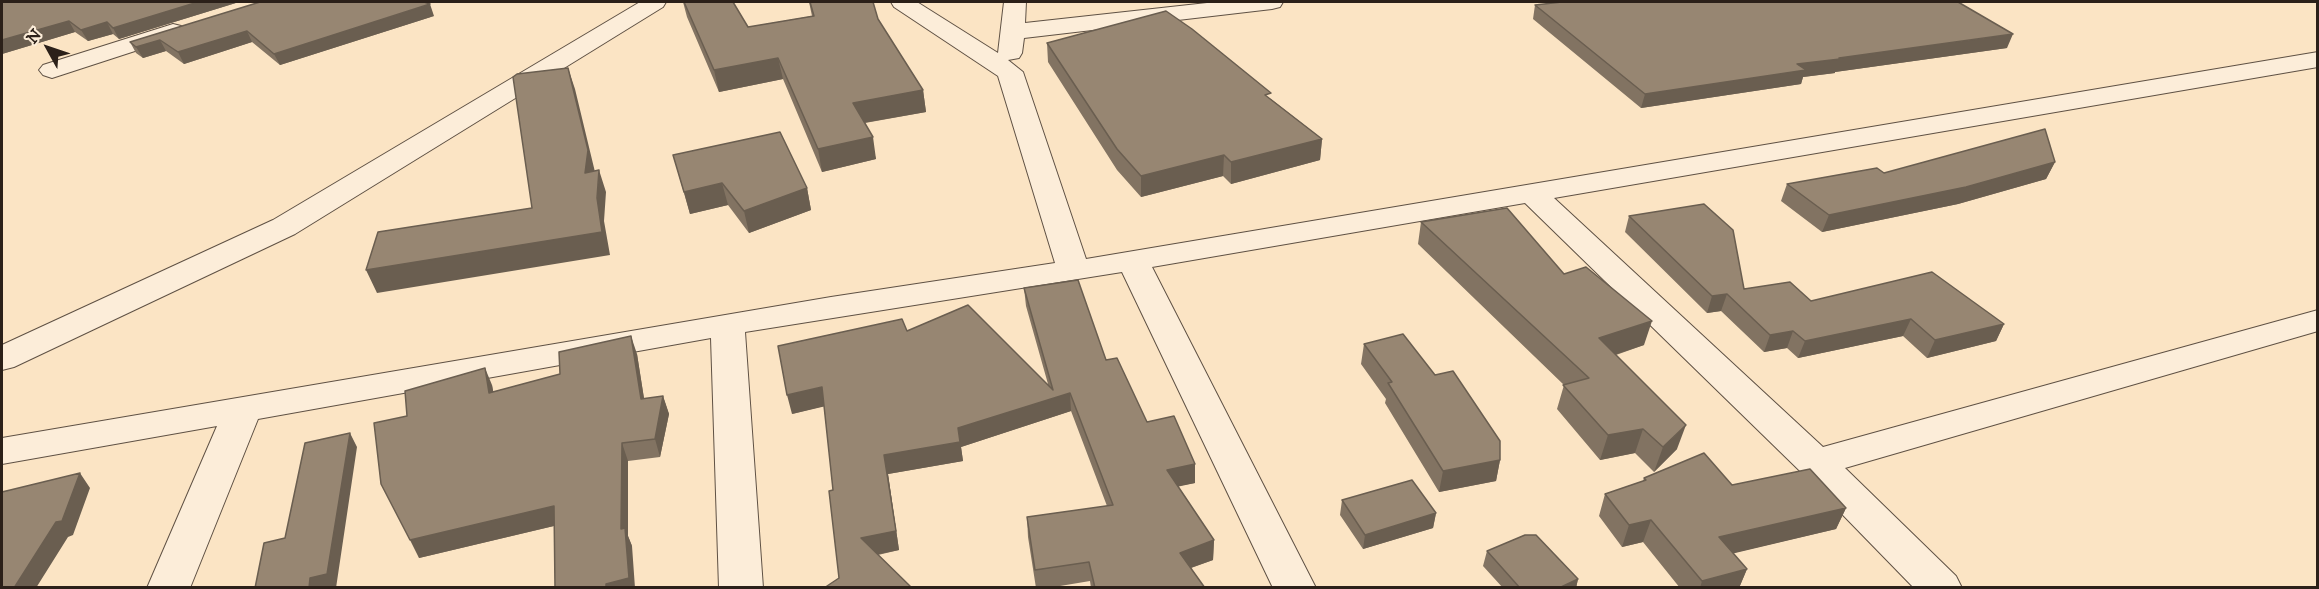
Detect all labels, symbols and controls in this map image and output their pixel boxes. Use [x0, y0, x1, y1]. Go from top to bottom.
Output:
north arrow [18, 18, 78, 78]
text: N [22, 25, 46, 48]

